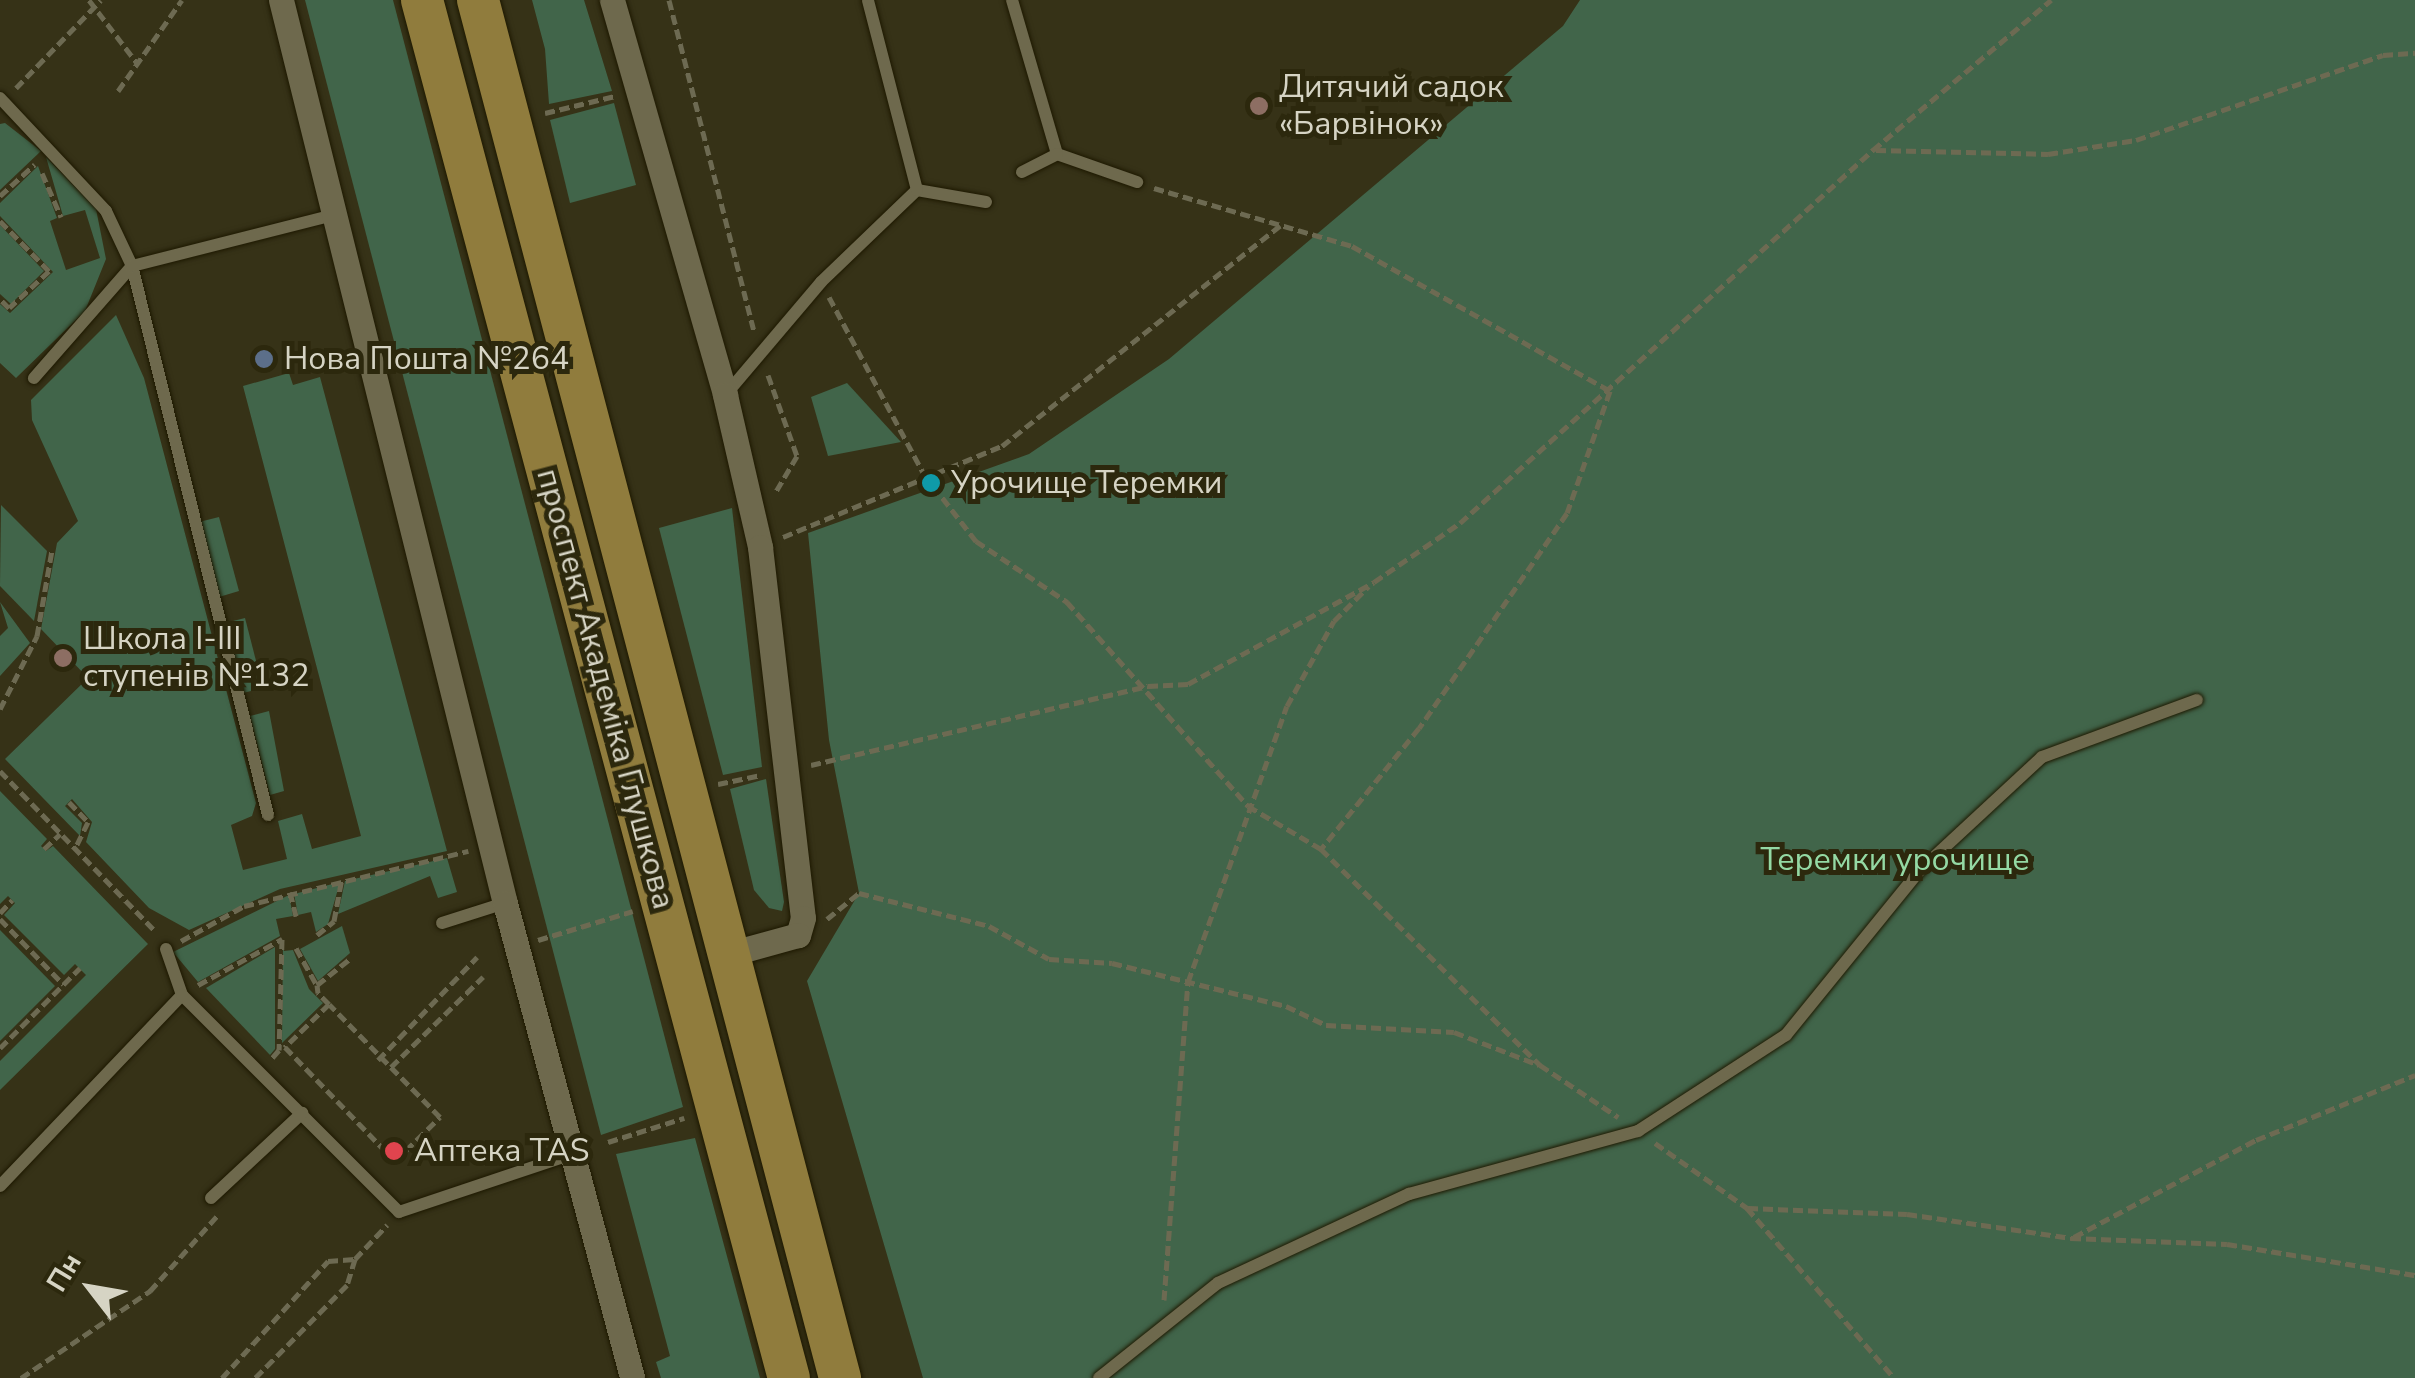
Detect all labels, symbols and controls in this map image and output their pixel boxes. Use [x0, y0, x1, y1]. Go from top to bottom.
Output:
place label: Дитячий садок «Барвінок» [1279, 69, 1504, 144]
marker: Дитячий садок «Барвінок» [1248, 95, 1270, 117]
place label: Нова Пошта №264 [284, 340, 569, 378]
marker: Нова Пошта №264 [253, 348, 275, 370]
place label: Урочище Теремки [951, 464, 1222, 502]
street label: проспект Академіка Глушкова [528, 465, 682, 913]
marker: Урочище Теремки [920, 472, 942, 494]
place label: Школа І-ІІІ ступенів №132 [83, 621, 310, 696]
marker: Школа І-ІІІ ступенів №132 [52, 647, 74, 669]
park label: Теремки урочище [1760, 841, 2030, 879]
place label: Аптека TAS [414, 1132, 589, 1170]
marker: Аптека TAS [383, 1140, 405, 1162]
north arrow [40, 1238, 140, 1338]
text: Пн [38, 1246, 90, 1299]

